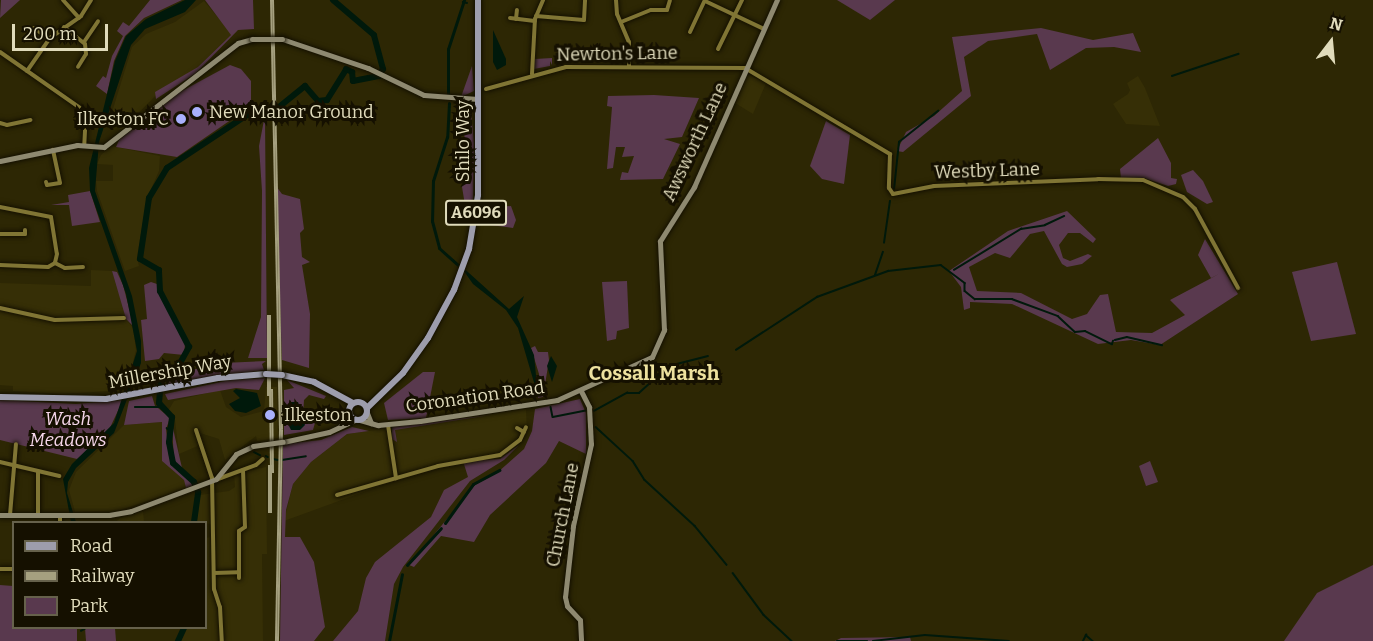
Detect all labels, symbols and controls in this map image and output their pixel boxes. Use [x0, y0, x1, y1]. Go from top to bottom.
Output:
scale bar [15, 12, 111, 50]
north arrow [1301, 12, 1361, 72]
text: N [1328, 13, 1345, 35]
text: 200 m [23, 23, 77, 45]
street label: Newton's Lane [556, 42, 678, 66]
street label: Awsworth Lane [658, 79, 732, 205]
street label: Shilo Way [452, 100, 474, 182]
place label: New Manor Ground [209, 101, 374, 123]
marker: New Manor Ground [190, 105, 204, 119]
place label: Ilkeston FC [77, 108, 169, 130]
marker: Ilkeston FC [174, 112, 188, 126]
street label: Westby Lane [934, 158, 1040, 184]
road number: A6096 [444, 200, 508, 226]
street label: Millership Way [107, 351, 233, 393]
district label: Cossall Marsh [589, 361, 719, 385]
street label: Coronation Road [404, 377, 546, 417]
place label: Ilkeston [284, 404, 352, 426]
marker: Ilkeston [261, 406, 279, 424]
park label: Wash Meadows [29, 409, 107, 452]
street label: Church Lane [542, 461, 584, 569]
legend [12, 521, 207, 629]
text: Road [70, 535, 112, 557]
text: Railway [70, 565, 134, 587]
text: Park [70, 595, 108, 617]

